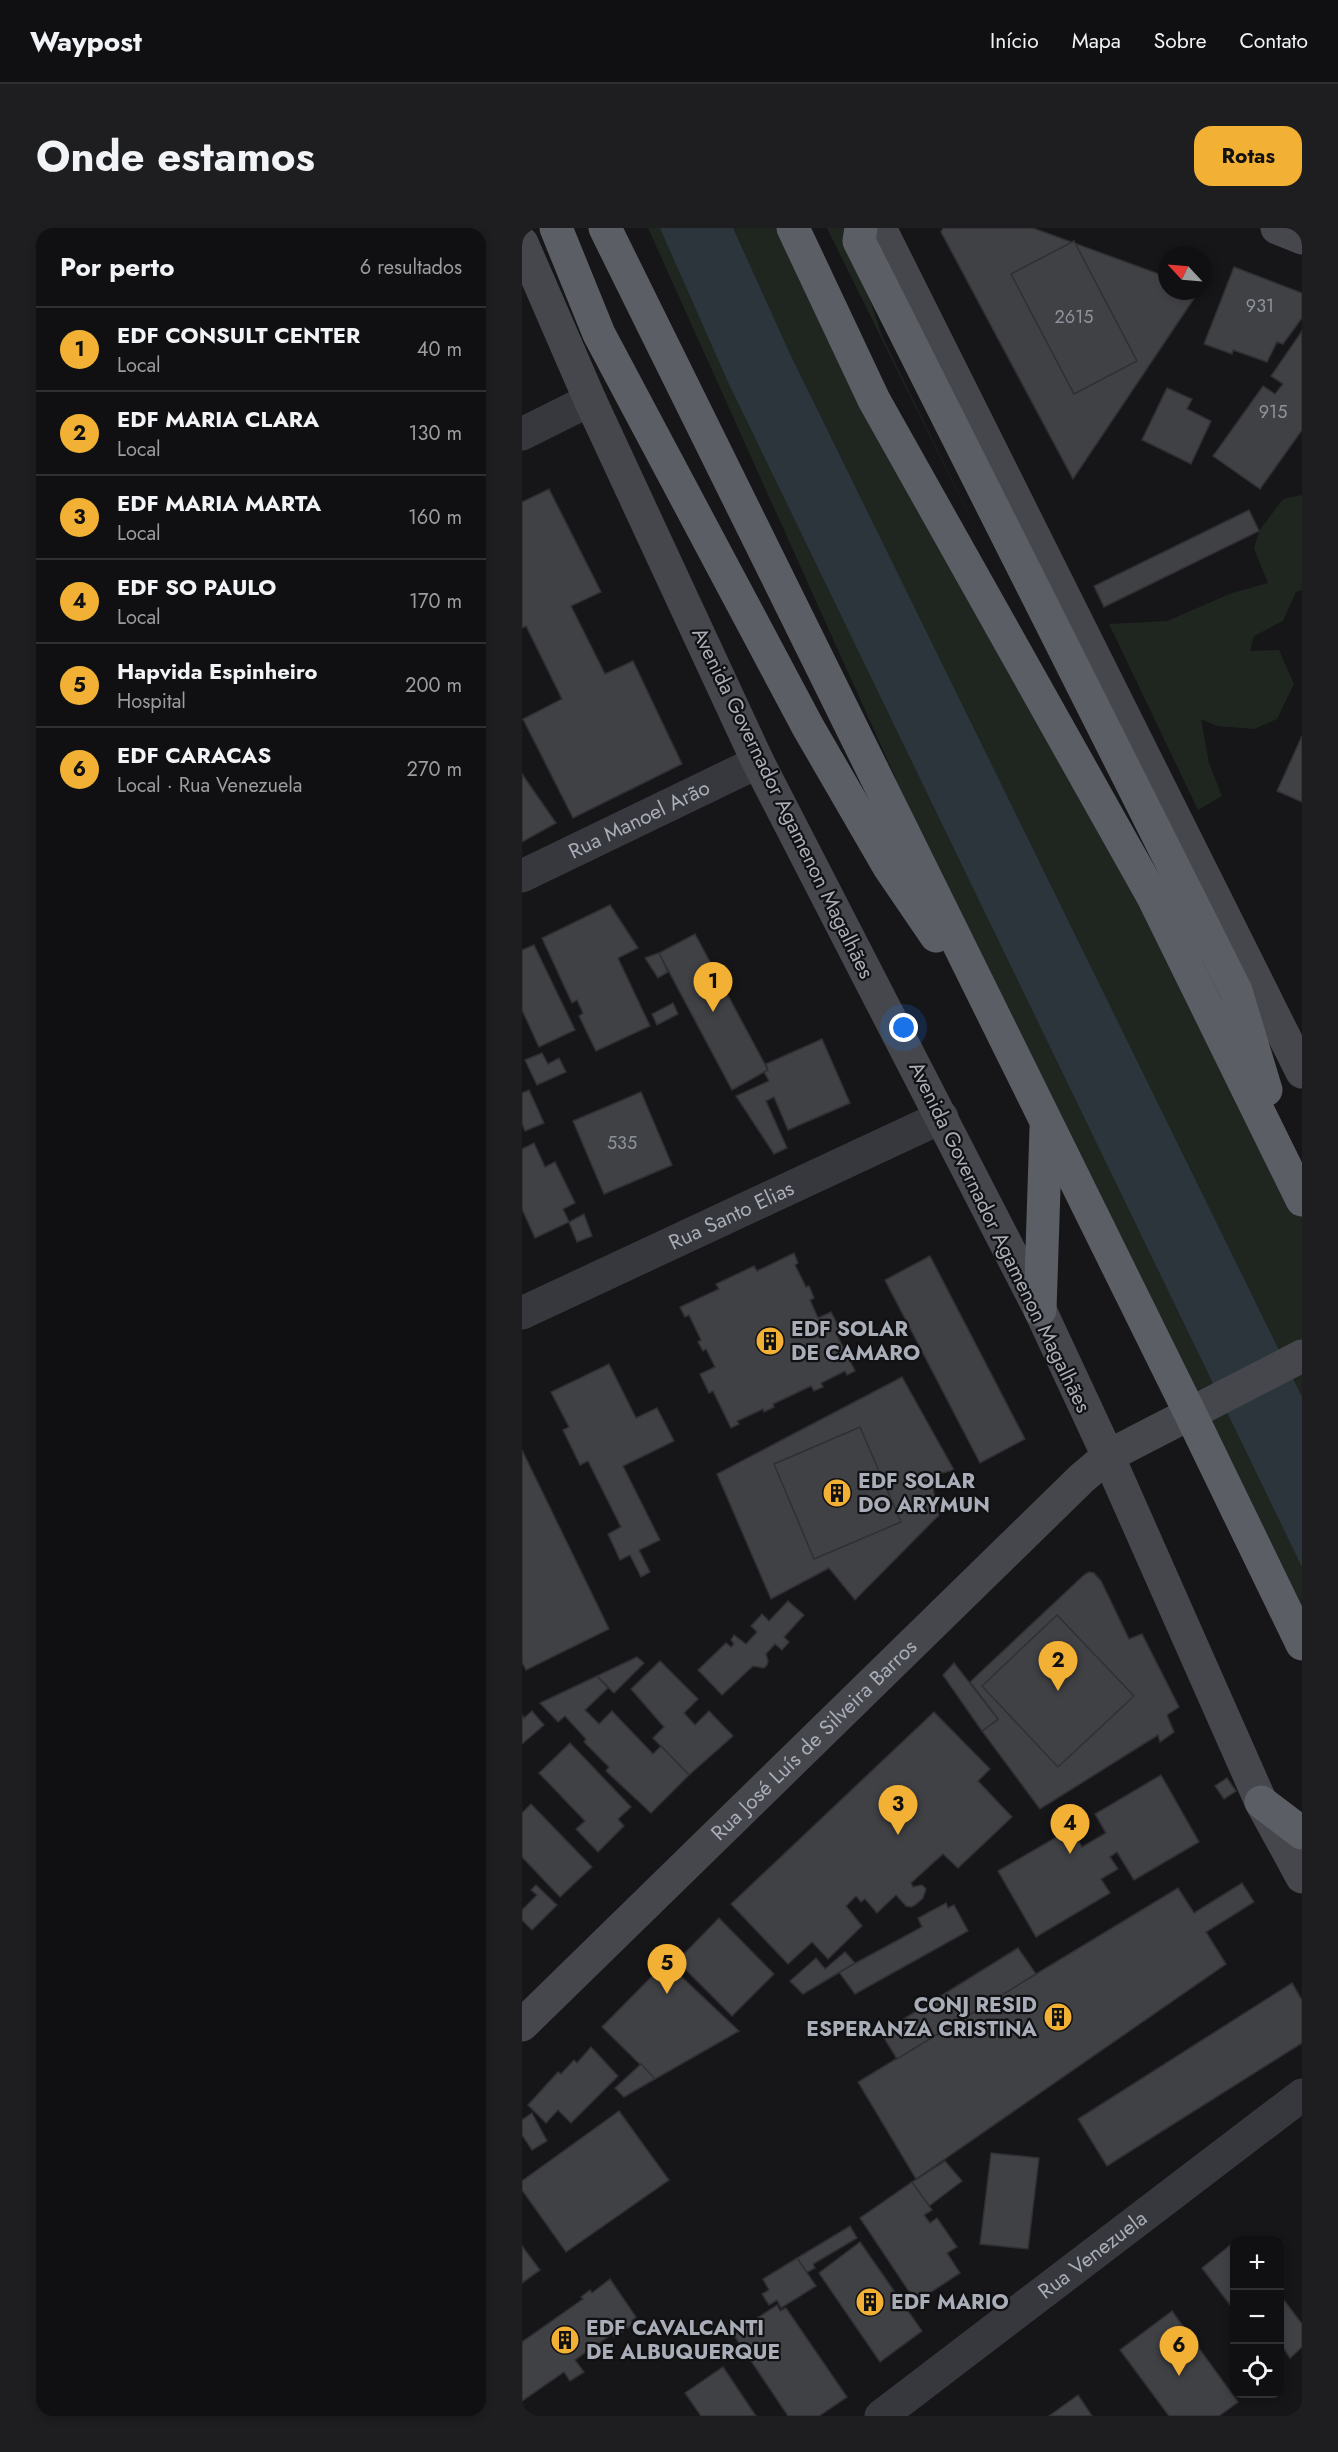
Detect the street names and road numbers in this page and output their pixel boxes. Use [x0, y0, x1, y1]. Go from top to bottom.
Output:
street label: Avenida Governador Agamenon Magalhães [685, 622, 881, 984]
street label: Rua Manoel Arão [563, 773, 715, 866]
street label: Avenida Governador Agamenon Magalhães [902, 1056, 1098, 1418]
street label: Rua Santo Elias [664, 1173, 799, 1257]
street label: Rua José Luís de Silveira Barros [704, 1632, 924, 1848]
street label: Rua Venezuela [1032, 2203, 1153, 2306]

